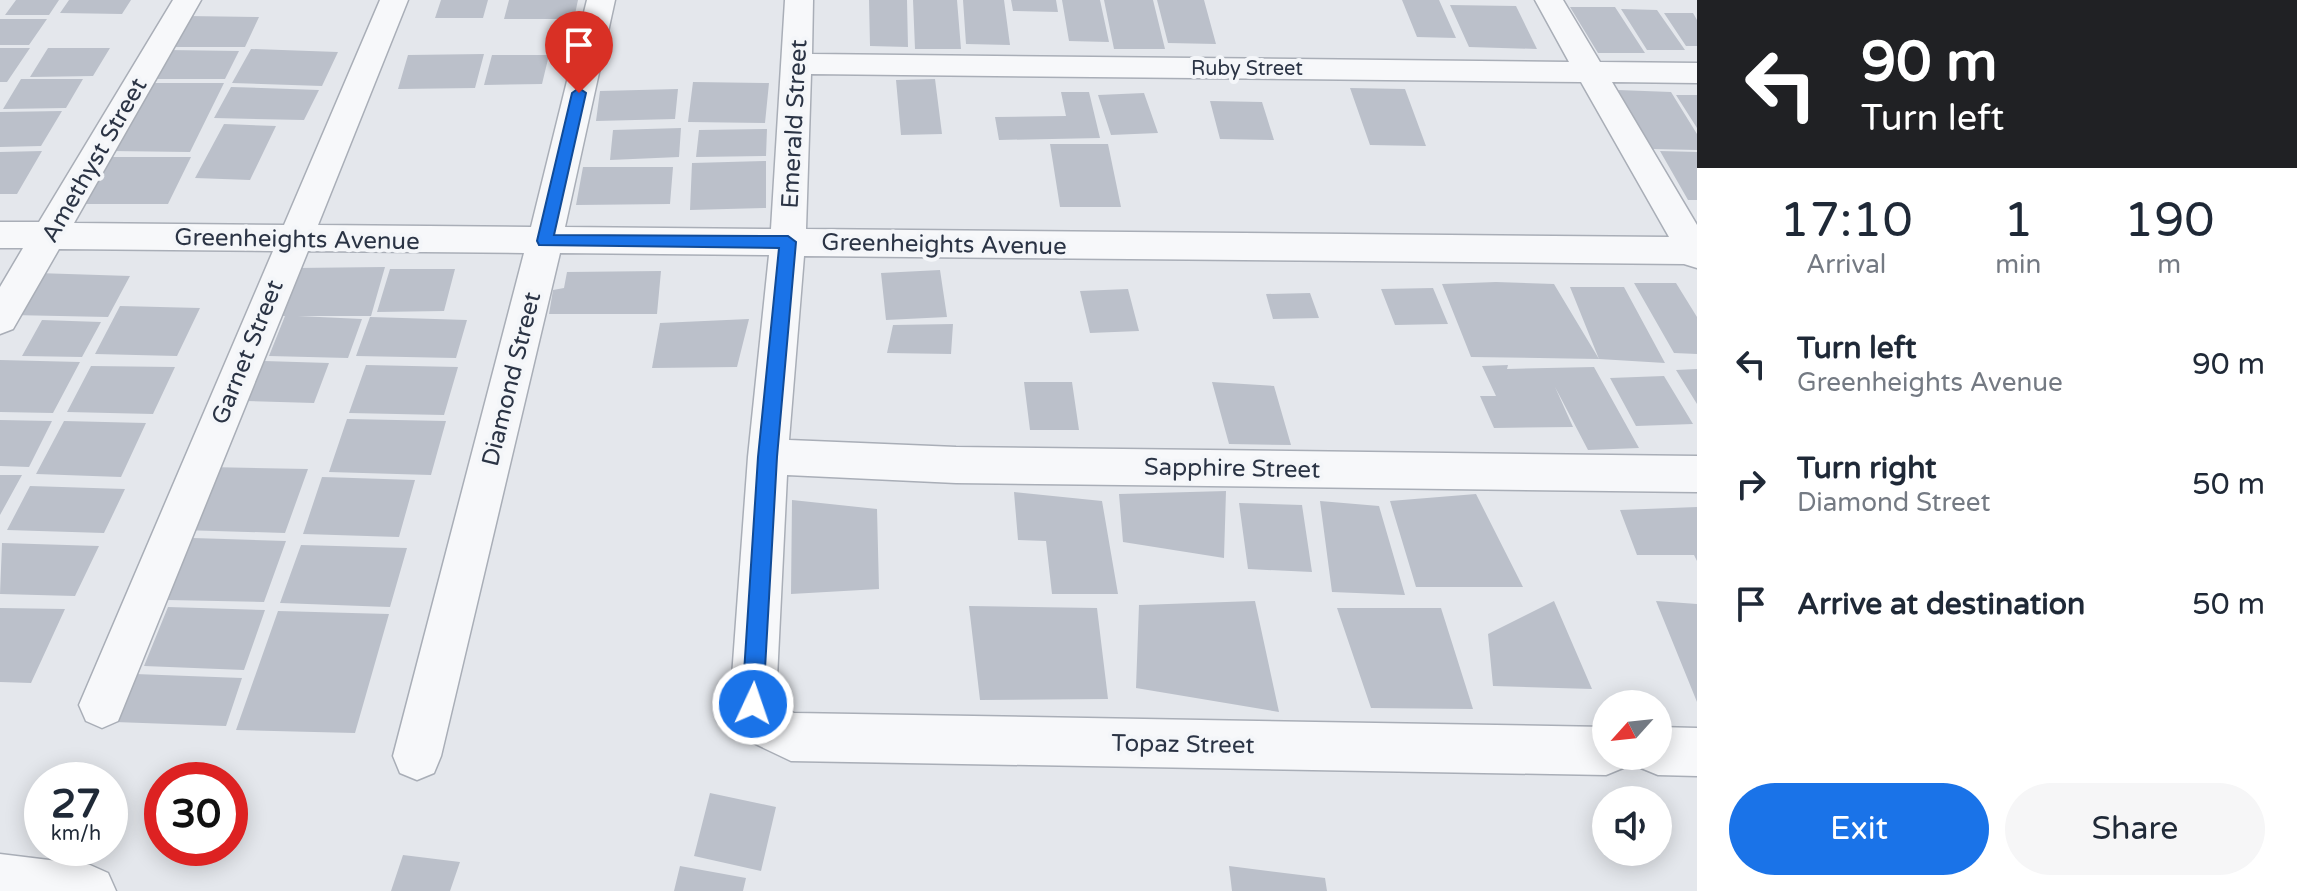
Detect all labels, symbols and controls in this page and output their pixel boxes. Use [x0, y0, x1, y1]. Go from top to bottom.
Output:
pin [545, 11, 613, 93]
icon: arrive [557, 23, 601, 67]
text: 90 m [1861, 29, 1997, 96]
icon: left [1729, 32, 1833, 136]
street label: Emerald Street [776, 39, 813, 209]
street label: Ruby Street [1191, 57, 1303, 81]
street label: Amethyst Street [36, 73, 153, 248]
text: Turn left [1861, 97, 2004, 140]
text: 17:10 [1780, 192, 1913, 250]
text: 1 [2003, 192, 2033, 250]
text: 190 [2124, 192, 2214, 250]
street label: Greenheights Avenue [174, 223, 420, 256]
street label: Greenheights Avenue [821, 228, 1067, 261]
text: Arrival [1806, 249, 1886, 280]
text: min [1995, 249, 2041, 280]
text: m [2157, 249, 2181, 280]
street label: Garnet Street [205, 276, 290, 429]
street label: Diamond Street [476, 289, 547, 469]
text: Turn left [1797, 330, 1916, 367]
icon: left [1729, 342, 1773, 386]
text: 90 m [2192, 346, 2265, 383]
text: Greenheights Avenue [1797, 367, 2063, 398]
text: Turn right [1797, 450, 1937, 487]
street label: Sapphire Street [1144, 452, 1320, 485]
icon: right [1729, 462, 1773, 506]
text: 50 m [2192, 466, 2265, 503]
text: Diamond Street [1797, 487, 1990, 518]
icon: arrive [1729, 582, 1773, 626]
text: Arrive at destination [1797, 586, 2085, 623]
text: 50 m [2192, 586, 2265, 623]
position arrow [711, 662, 795, 746]
north arrow [1592, 690, 1672, 770]
map controls [1592, 690, 1672, 866]
street label: Topaz Street [1111, 729, 1255, 760]
speed limit sign: 30 [144, 762, 248, 866]
text: 27 [51, 780, 101, 828]
button: Exit [1729, 783, 1989, 875]
button: Share [2005, 783, 2265, 875]
button: sound [1592, 786, 1672, 866]
text: km/h [51, 822, 101, 846]

